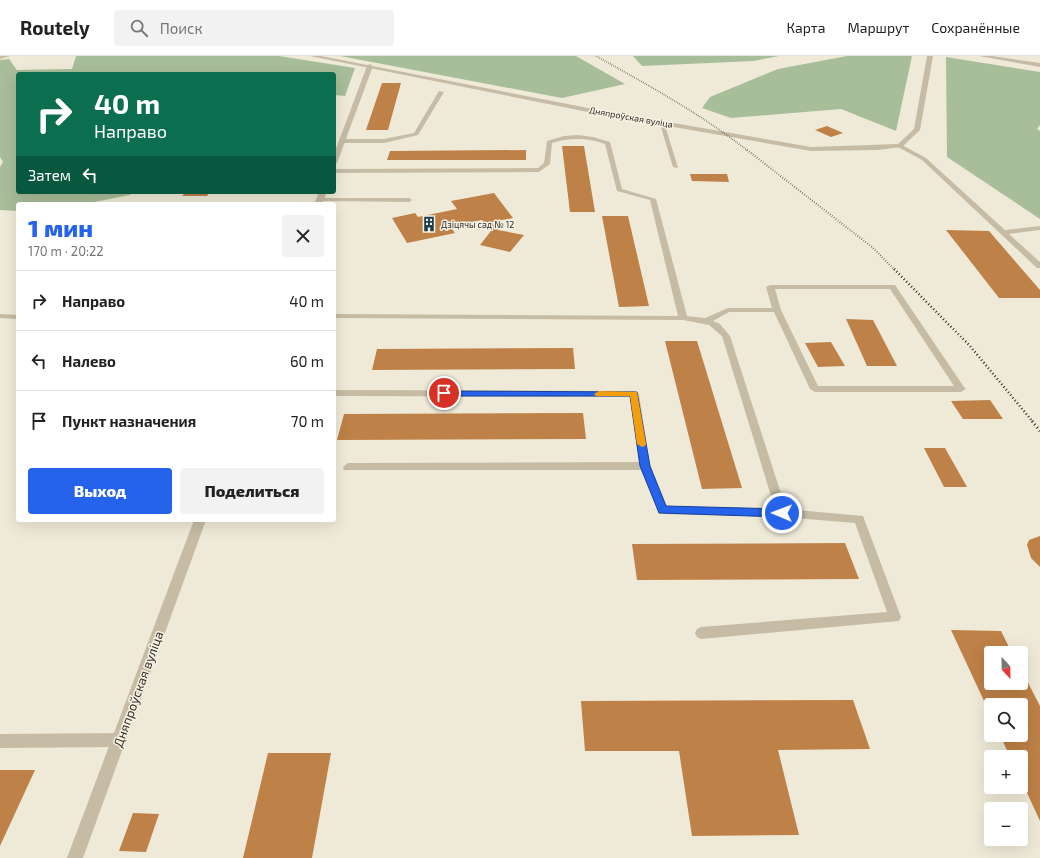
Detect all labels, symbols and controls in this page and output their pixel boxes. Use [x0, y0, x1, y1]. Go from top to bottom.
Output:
search box [114, 10, 394, 46]
text: Routely [20, 16, 90, 39]
icon: search [128, 17, 150, 39]
text: Поиск [160, 19, 203, 37]
text: Карта [787, 19, 825, 36]
text: Маршрут [847, 19, 909, 36]
text: Сохранённые [931, 19, 1020, 36]
text: 40 m [94, 86, 160, 120]
icon: right [28, 88, 80, 140]
street label: Дняпроўская вуліца [588, 104, 674, 131]
text: Направо [94, 120, 167, 142]
icon: left [79, 164, 101, 186]
text: Затем [28, 166, 71, 184]
text: 1 мин [28, 213, 93, 242]
button: close [282, 215, 324, 257]
building icon: Дзіцячы сад № 12 [420, 215, 438, 233]
place label: Дзіцячы сад № 12 [441, 219, 514, 230]
text: 170 m · 20:22 [28, 243, 104, 259]
icon: right [28, 290, 50, 312]
text: Направо [62, 292, 125, 310]
text: 40 m [289, 292, 324, 310]
icon: left [28, 350, 50, 372]
text: Налево [62, 352, 116, 370]
text: 60 m [290, 352, 324, 370]
pin [427, 376, 461, 410]
icon: arrive [433, 382, 455, 404]
icon: arrive [28, 410, 50, 432]
text: Пункт назначения [62, 412, 196, 430]
text: 70 m [291, 412, 324, 430]
button: Выход [28, 468, 172, 514]
button: Поделиться [180, 468, 324, 514]
position arrow [761, 492, 803, 534]
street label: Дняпроўская вуліца [110, 629, 166, 749]
north arrow [984, 646, 1028, 690]
map controls [984, 646, 1028, 846]
button: search [984, 698, 1028, 742]
button: + [984, 750, 1028, 794]
button: − [984, 802, 1028, 846]

